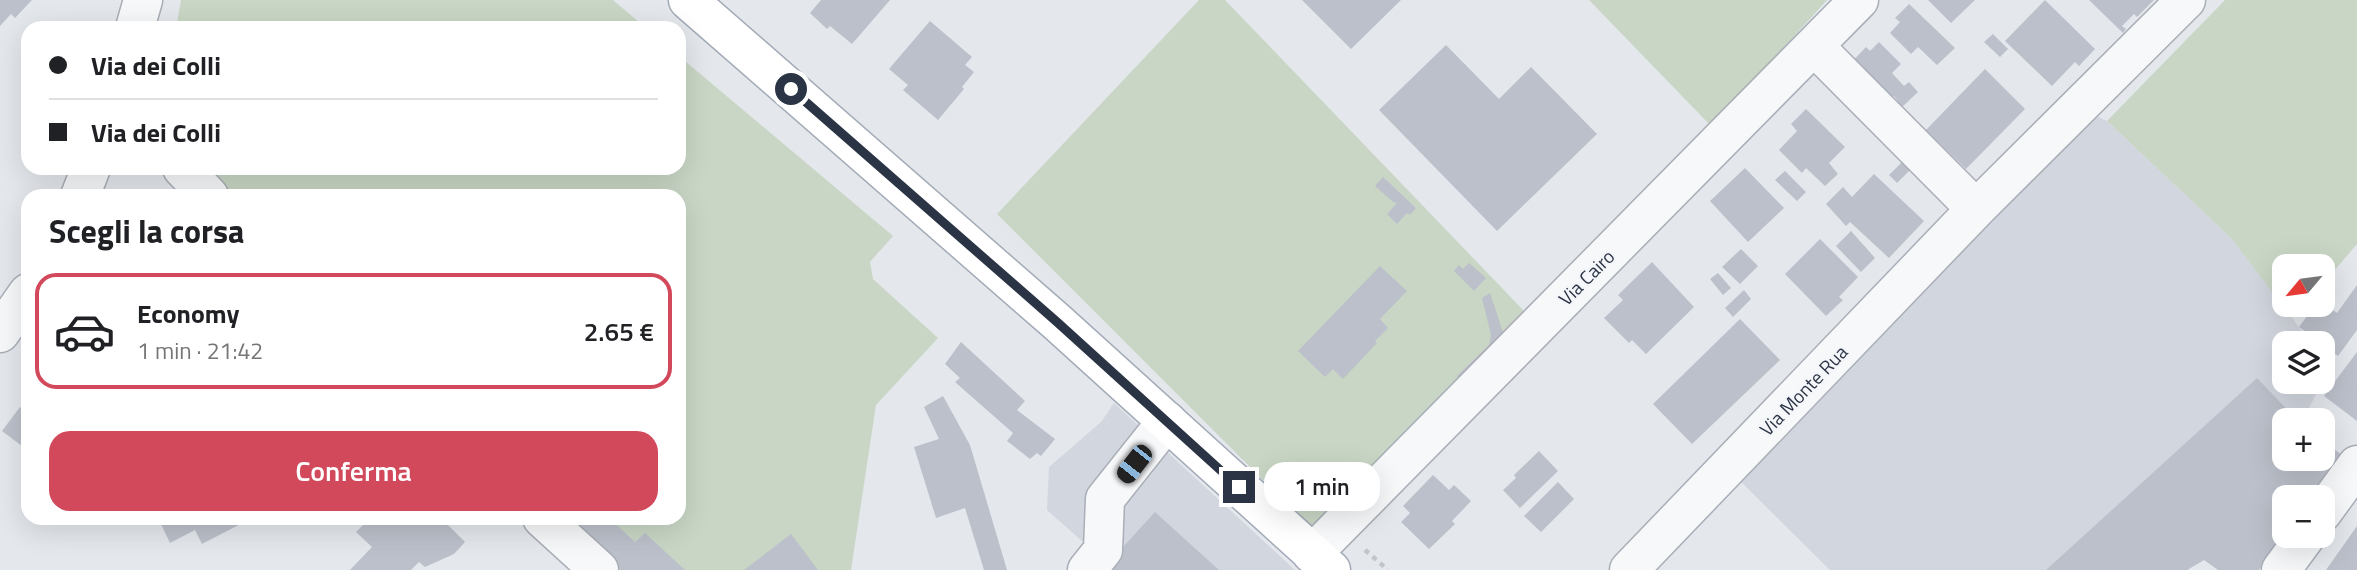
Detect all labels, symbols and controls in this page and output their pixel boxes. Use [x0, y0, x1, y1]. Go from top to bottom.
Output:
text: Via dei Colli [91, 46, 221, 85]
route start [775, 73, 807, 105]
text: Via dei Colli [91, 113, 221, 152]
text: Scegli la corsa [49, 207, 244, 255]
street label: Via Cairo [1551, 242, 1621, 312]
north arrow [2272, 254, 2334, 317]
map controls [2272, 254, 2335, 548]
text: Economy [137, 294, 239, 333]
icon: car [53, 300, 116, 363]
text: 2.65 € [584, 312, 654, 351]
button: layers [2272, 331, 2335, 394]
text: 1 min · 21:42 [137, 333, 263, 368]
street label: Via Monte Rua [1752, 338, 1854, 442]
button: + [2272, 408, 2335, 471]
button: Conferma [49, 431, 658, 511]
car [1113, 441, 1156, 487]
callout: 1 min [1264, 462, 1379, 512]
text: 1 min [1294, 469, 1350, 504]
route end [1223, 471, 1255, 503]
button: − [2272, 485, 2335, 548]

